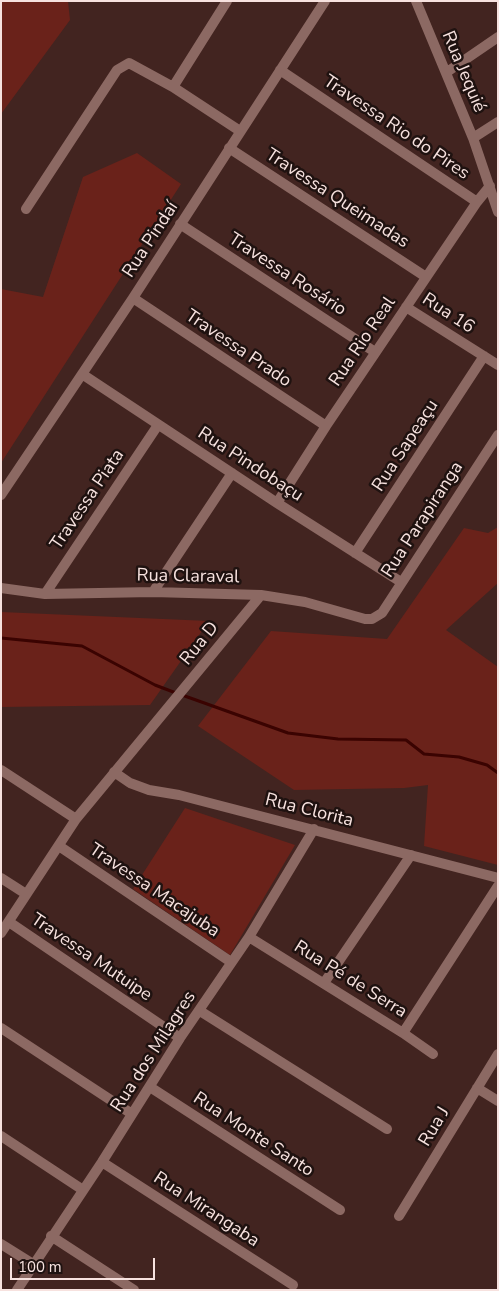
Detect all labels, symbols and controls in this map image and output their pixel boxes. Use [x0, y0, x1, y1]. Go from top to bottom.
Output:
street label: Rua Jequié [436, 28, 490, 116]
street label: Travessa Rio do Pires [319, 71, 473, 185]
street label: Travessa Queimadas [261, 145, 413, 253]
street label: Rua Pindaí [118, 198, 184, 282]
street label: Travessa Rosário [224, 229, 350, 321]
street label: Rua 16 [418, 289, 478, 339]
street label: Rua Rio Real [325, 293, 401, 391]
street label: Travessa Prado [181, 306, 295, 392]
street label: Rua Sapeaçu [368, 396, 444, 496]
street label: Rua Pindobaçu [193, 423, 307, 507]
street label: Travessa Piata [46, 446, 130, 554]
street label: Rua Parapiranga [378, 458, 468, 582]
street label: Rua Claraval [136, 565, 240, 589]
street label: Rua D [176, 618, 224, 670]
street label: Rua Clorita [263, 790, 355, 832]
street label: Travessa Macajuba [85, 839, 223, 943]
street label: Travessa Mutuipe [26, 909, 156, 1007]
street label: Rua Pé de Serra [290, 937, 410, 1023]
street label: Rua dos Milagres [107, 988, 201, 1116]
street label: Rua Monte Santo [189, 1088, 317, 1182]
street label: Rua J [415, 1103, 455, 1151]
street label: Rua Mirangaba [149, 1168, 263, 1252]
scale bar [12, 1248, 158, 1280]
text: 100 m [18, 1257, 62, 1277]

